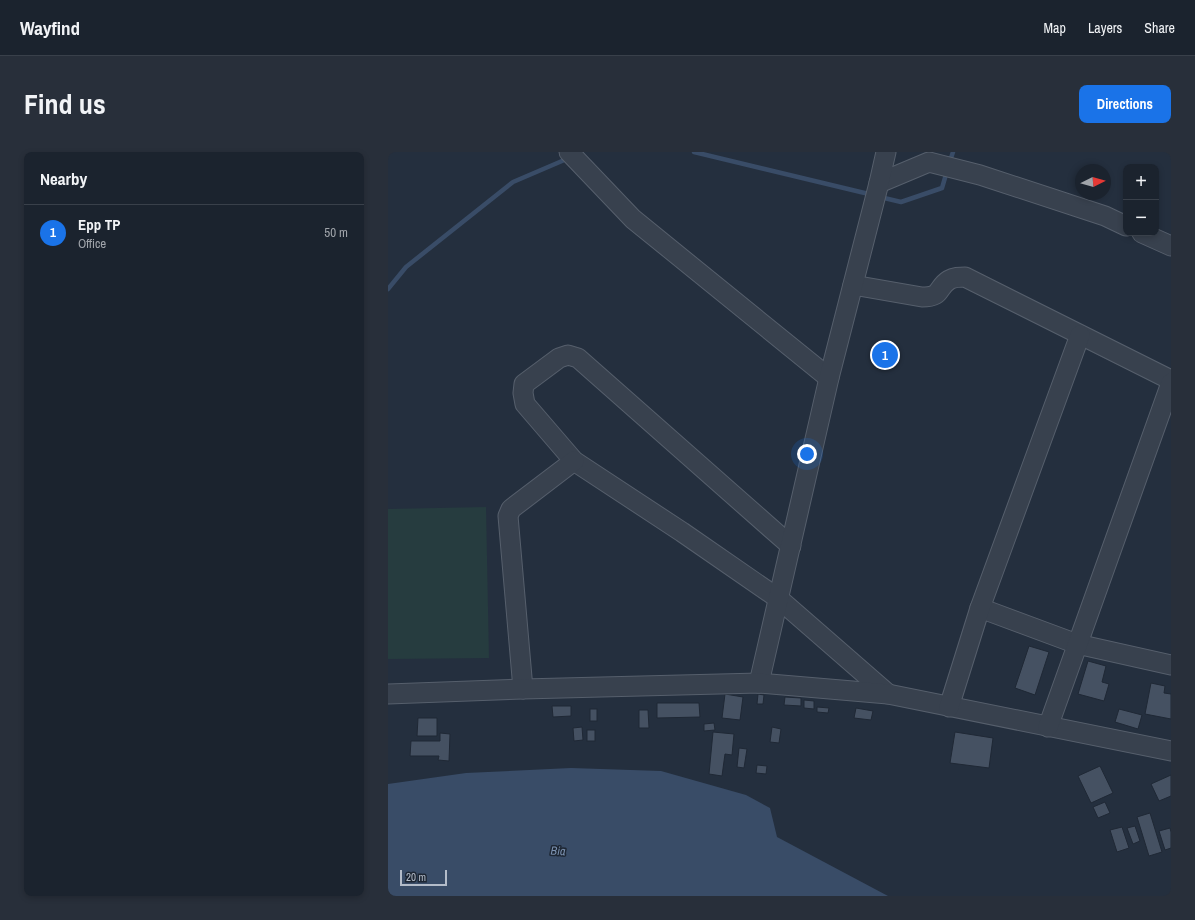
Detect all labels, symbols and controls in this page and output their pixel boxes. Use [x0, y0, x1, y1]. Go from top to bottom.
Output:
text: Wayfind [20, 15, 80, 41]
text: Map [1044, 19, 1066, 37]
text: Layers [1088, 19, 1122, 37]
text: Share [1144, 19, 1175, 37]
text: Find us [24, 85, 106, 123]
button: Directions [1079, 85, 1171, 123]
north arrow [1075, 164, 1111, 200]
map controls [1123, 164, 1159, 236]
button: + [1123, 164, 1159, 200]
text: Nearby [40, 167, 87, 190]
button: − [1123, 200, 1159, 236]
text: Epp TP [78, 214, 120, 235]
text: 1 [50, 224, 56, 241]
text: 50 m [324, 224, 348, 241]
text: Office [78, 235, 106, 252]
pin: 1 [872, 340, 898, 370]
your location [797, 444, 817, 464]
water label: Bia [550, 843, 566, 860]
scale bar [400, 868, 447, 887]
text: 20 m [406, 870, 426, 884]

